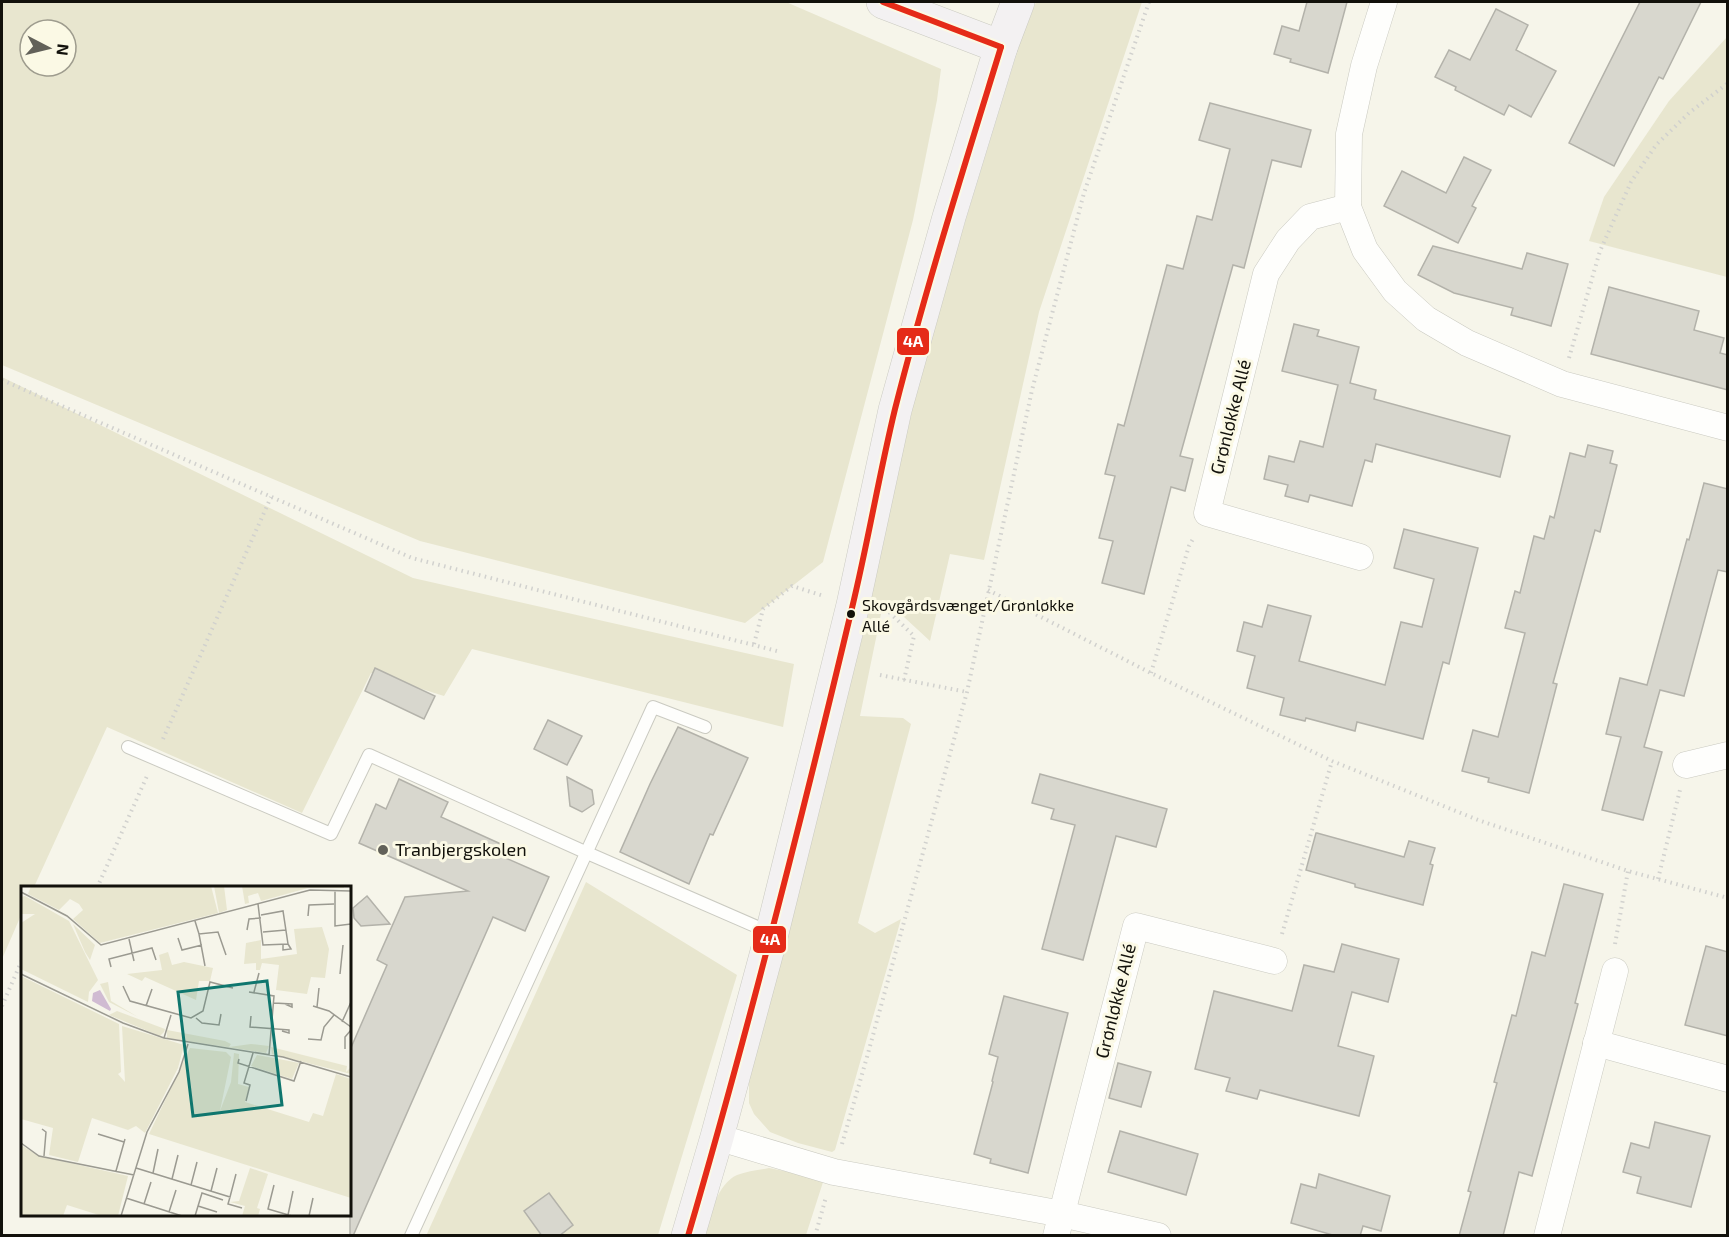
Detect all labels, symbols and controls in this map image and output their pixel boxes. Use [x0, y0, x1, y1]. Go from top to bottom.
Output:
north arrow [18, 18, 78, 78]
text: N [53, 43, 74, 57]
line badge: 4A [896, 327, 930, 356]
text: 4A [903, 331, 924, 350]
street label: Grønløkke Allé [1205, 357, 1255, 476]
place label: Skovgårdsvænget/Grønløkke Allé [862, 595, 1074, 635]
marker: Skovgårdsvænget/Grønløkke Allé [845, 608, 857, 620]
place label: Tranbjergskolen [395, 838, 527, 860]
marker: Tranbjergskolen [376, 843, 390, 857]
inset map [21, 886, 351, 1216]
line badge: 4A [752, 925, 787, 954]
text: 4A [760, 929, 781, 948]
street label: Grønløkke Allé [1090, 941, 1140, 1060]

